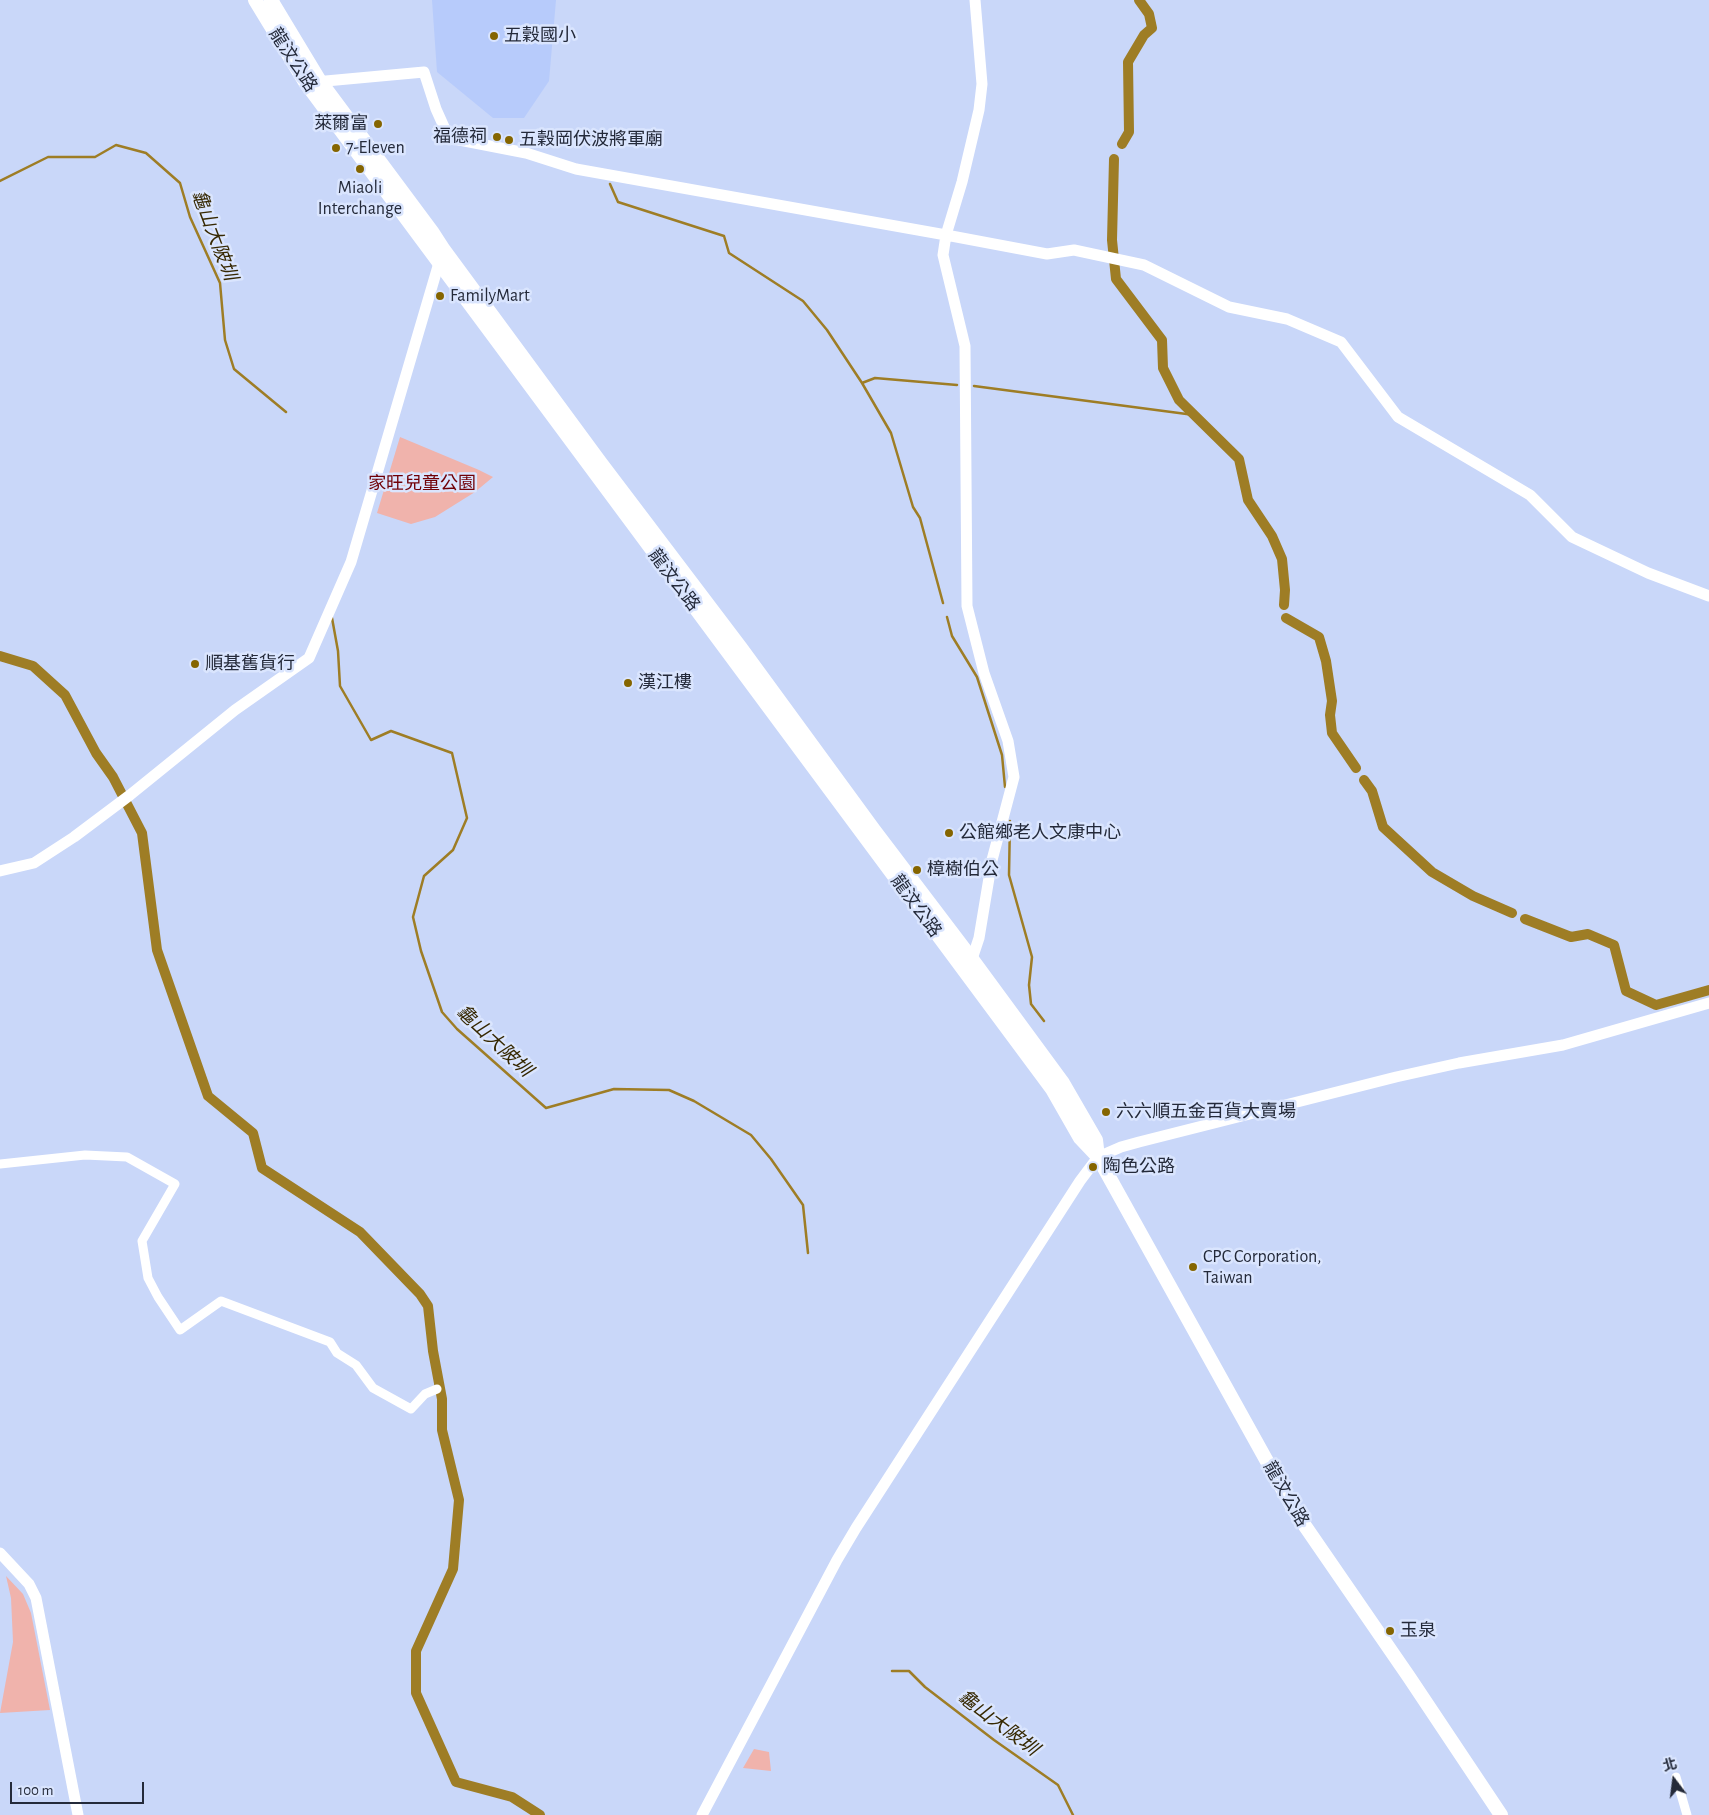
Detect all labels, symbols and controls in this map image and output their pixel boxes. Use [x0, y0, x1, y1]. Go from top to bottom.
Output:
street label: 龍汶公路 [264, 24, 322, 96]
place label: 五穀國小 [504, 25, 576, 47]
marker: 五穀國小 [488, 30, 500, 42]
place label: 萊爾富 [314, 113, 368, 135]
marker: 萊爾富 [372, 118, 384, 130]
place label: 福德祠 [433, 126, 487, 148]
place label: 五穀岡伏波將軍廟 [519, 129, 663, 151]
marker: 福德祠 [491, 131, 503, 143]
marker: 五穀岡伏波將軍廟 [503, 134, 515, 146]
place label: 7-Eleven [346, 137, 405, 159]
marker: 7-Eleven [330, 142, 342, 154]
marker: Miaoli Interchange [354, 163, 366, 175]
place label: Miaoli Interchange [318, 177, 402, 220]
water label: 龜山大陂圳 [186, 187, 242, 283]
place label: FamilyMart [450, 285, 530, 307]
marker: FamilyMart [434, 290, 446, 302]
park label: 家旺兒童公園 [368, 473, 476, 495]
street label: 龍汶公路 [644, 545, 704, 615]
place label: 順基舊貨行 [205, 653, 295, 675]
marker: 順基舊貨行 [189, 658, 201, 670]
place label: 漢江樓 [638, 672, 692, 694]
marker: 漢江樓 [622, 677, 634, 689]
place label: 公館鄉老人文康中心 [959, 822, 1121, 844]
marker: 公館鄉老人文康中心 [943, 827, 955, 839]
place label: 樟樹伯公 [927, 859, 999, 881]
marker: 樟樹伯公 [911, 864, 923, 876]
street label: 龍汶公路 [886, 871, 946, 941]
water label: 龜山大陂圳 [451, 1000, 537, 1082]
place label: 六六順五金百貨大賣場 [1116, 1101, 1296, 1123]
marker: 六六順五金百貨大賣場 [1100, 1106, 1112, 1118]
place label: 陶色公路 [1103, 1156, 1175, 1178]
marker: 陶色公路 [1087, 1161, 1099, 1173]
place label: CPC Corporation, Taiwan [1203, 1246, 1321, 1288]
marker: CPC Corporation, Taiwan [1187, 1261, 1199, 1273]
street label: 龍汶公路 [1259, 1457, 1313, 1531]
place label: 玉泉 [1400, 1620, 1436, 1642]
marker: 玉泉 [1384, 1625, 1396, 1637]
water label: 龜山大陂圳 [953, 1685, 1043, 1761]
north arrow [1649, 1755, 1699, 1805]
text: 北 [1662, 1757, 1679, 1774]
scale bar [12, 1772, 146, 1804]
text: 100 m [18, 1783, 53, 1798]

